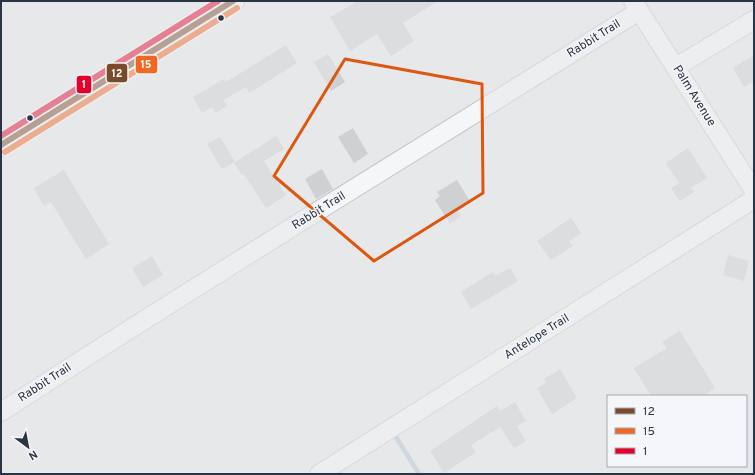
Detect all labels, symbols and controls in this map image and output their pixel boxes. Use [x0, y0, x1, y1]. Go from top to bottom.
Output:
unlabelled marker [216, 13, 226, 23]
street label: Rabbit Trail [564, 16, 624, 62]
line badge: 15 [135, 55, 158, 74]
text: 15 [140, 58, 152, 72]
street label: Palm Avenue [669, 62, 719, 130]
line badge: 12 [106, 63, 128, 83]
text: 12 [111, 67, 123, 81]
line badge: 1 [76, 75, 92, 94]
text: 1 [82, 78, 86, 92]
unlabelled marker [25, 113, 35, 123]
street label: Rabbit Trail [289, 188, 349, 234]
street label: Antelope Trail [501, 311, 573, 363]
street label: Rabbit Trail [15, 360, 75, 406]
legend [607, 395, 747, 467]
text: 12 [643, 404, 655, 420]
text: 15 [643, 424, 655, 440]
north arrow [8, 427, 48, 467]
text: 1 [643, 444, 647, 460]
text: N [26, 447, 40, 463]

